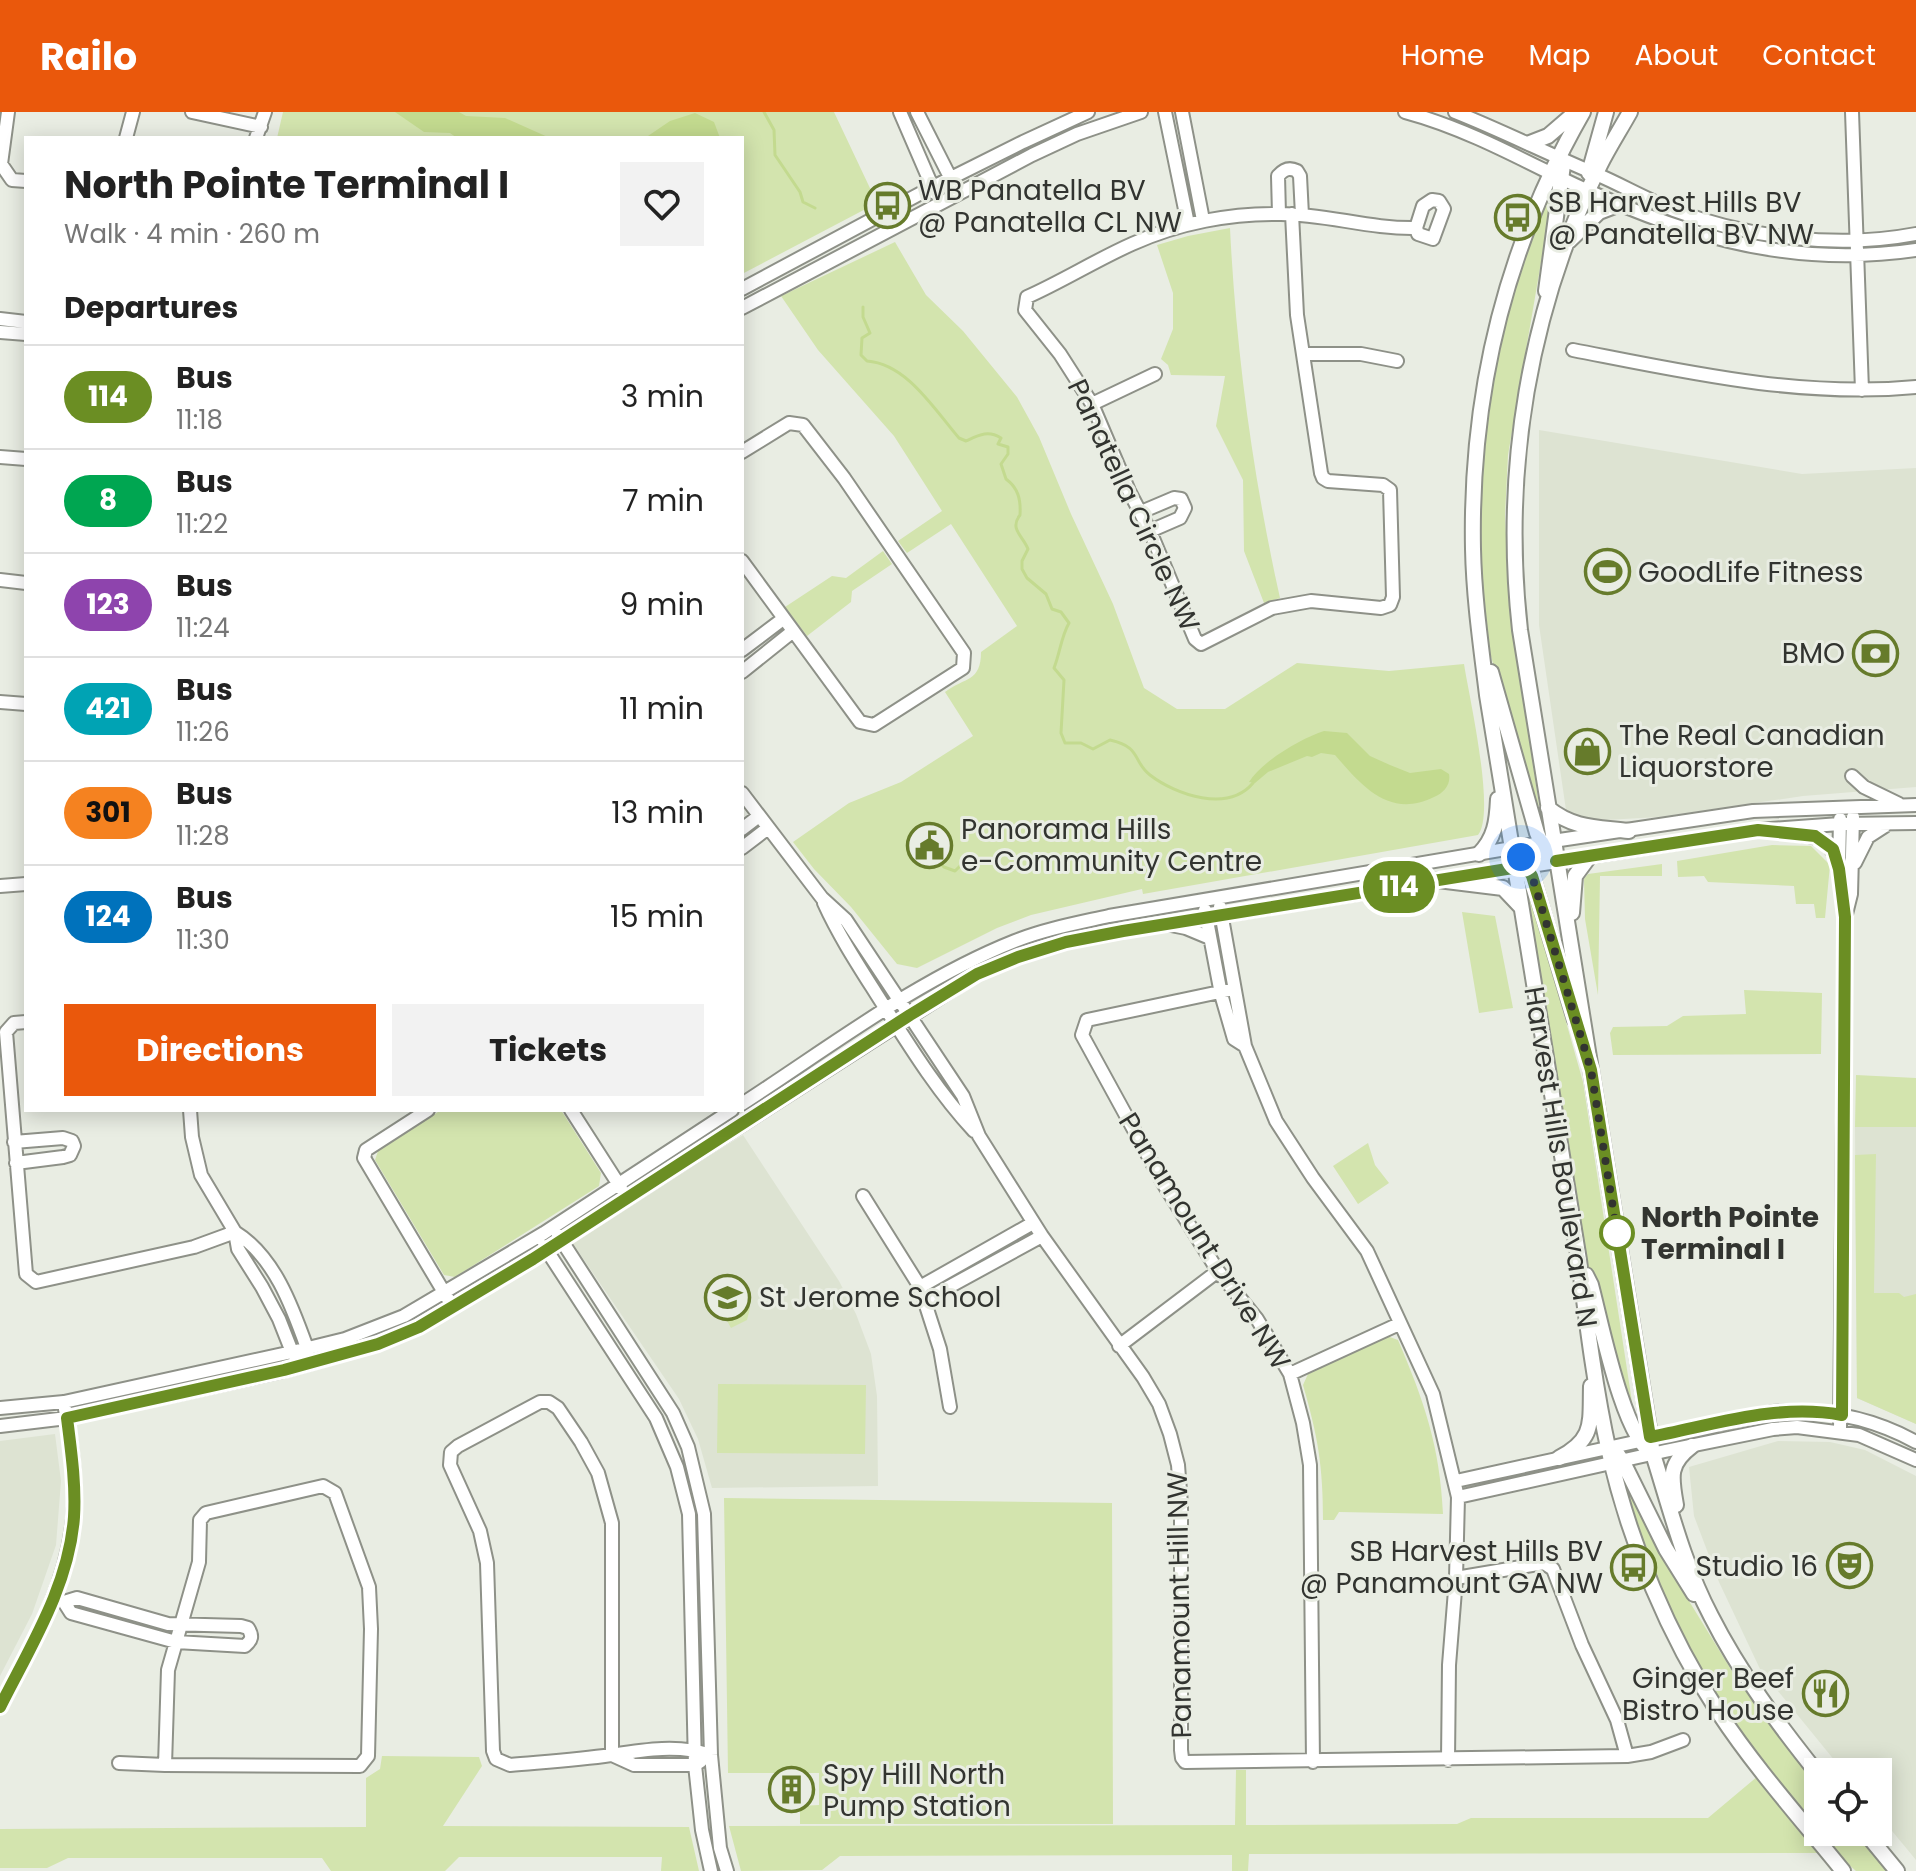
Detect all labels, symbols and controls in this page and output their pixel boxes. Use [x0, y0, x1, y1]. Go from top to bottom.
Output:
text: Railo [40, 30, 137, 83]
text: Home [1401, 36, 1484, 75]
text: Map [1528, 36, 1590, 75]
text: About [1634, 36, 1718, 75]
text: Contact [1762, 36, 1876, 75]
text: North Pointe Terminal I [64, 158, 509, 211]
button: heart [620, 162, 704, 246]
place label: WB Panatella BV @ Panatella CL NW [918, 171, 1182, 242]
bus stop icon: WB Panatella BV @ Panatella CL NW [863, 182, 911, 230]
place label: SB Harvest Hills BV @ Panatella BV NW [1548, 183, 1814, 254]
bus stop icon: SB Harvest Hills BV @ Panatella BV NW [1493, 194, 1541, 242]
text: Walk · 4 min · 260 m [64, 216, 320, 252]
text: Departures [64, 286, 238, 329]
text: Bus [176, 356, 233, 399]
street label: Panatella Circle NW [1058, 373, 1209, 638]
text: 3 min [621, 375, 704, 418]
text: 114 [88, 377, 128, 416]
text: 11:18 [176, 402, 223, 438]
text: Bus [176, 460, 233, 503]
text: 7 min [622, 479, 704, 522]
text: 8 [99, 481, 117, 520]
text: 11:22 [176, 506, 228, 542]
sports icon: GoodLife Fitness [1583, 548, 1631, 596]
place label: GoodLife Fitness [1638, 553, 1863, 592]
text: Bus [176, 564, 233, 607]
text: 9 min [620, 583, 704, 626]
text: 123 [86, 585, 130, 624]
text: 11:24 [176, 610, 229, 646]
bank icon: BMO [1852, 629, 1900, 677]
place label: BMO [1782, 634, 1845, 673]
text: Bus [176, 668, 233, 711]
text: 11 min [619, 687, 704, 730]
text: 421 [85, 689, 131, 728]
text: 11:26 [176, 714, 230, 750]
place label: The Real Canadian Liquorstore [1619, 716, 1885, 787]
shop icon: The Real Canadian Liquorstore [1564, 727, 1612, 775]
text: Bus [176, 772, 233, 815]
text: 13 min [611, 791, 704, 834]
text: 301 [85, 793, 131, 832]
place label: Panorama Hills e-Community Centre [961, 810, 1262, 881]
text: 11:28 [176, 818, 230, 854]
public building icon: Panorama Hills e-Community Centre [906, 821, 954, 869]
your location [1501, 837, 1541, 877]
line badge: 114 [1353, 861, 1445, 913]
text: 114 [1379, 867, 1419, 906]
text: Bus [176, 876, 233, 919]
text: 15 min [610, 895, 704, 938]
text: 124 [85, 897, 131, 936]
text: 11:30 [176, 922, 230, 958]
street label: Harvest Hills Boulevard N [1514, 984, 1607, 1330]
button: Directions [64, 1004, 376, 1096]
button: Tickets [392, 1004, 704, 1096]
street label: Panamount Drive NW [1109, 1105, 1300, 1378]
place label: North Pointe Terminal I [1641, 1198, 1819, 1269]
marker: North Pointe Terminal I [1600, 1216, 1634, 1250]
school or university icon: St Jerome School [704, 1273, 752, 1321]
place label: St Jerome School [759, 1278, 1001, 1317]
street label: Panamount Hill NW [1158, 1471, 1201, 1739]
place label: SB Harvest Hills BV @ Panamount GA NW [1300, 1532, 1603, 1603]
theatre icon: Studio 16 [1825, 1542, 1873, 1590]
bus stop icon: SB Harvest Hills BV @ Panamount GA NW [1610, 1543, 1658, 1591]
place label: Studio 16 [1695, 1547, 1818, 1586]
place label: Ginger Beef Bistro House [1622, 1659, 1794, 1730]
restaurant icon: Ginger Beef Bistro House [1801, 1670, 1849, 1718]
place label: Spy Hill North Pump Station [823, 1755, 1011, 1826]
map controls [1804, 1758, 1892, 1846]
button: locate [1804, 1758, 1892, 1846]
building icon: Spy Hill North Pump Station [768, 1766, 816, 1814]

